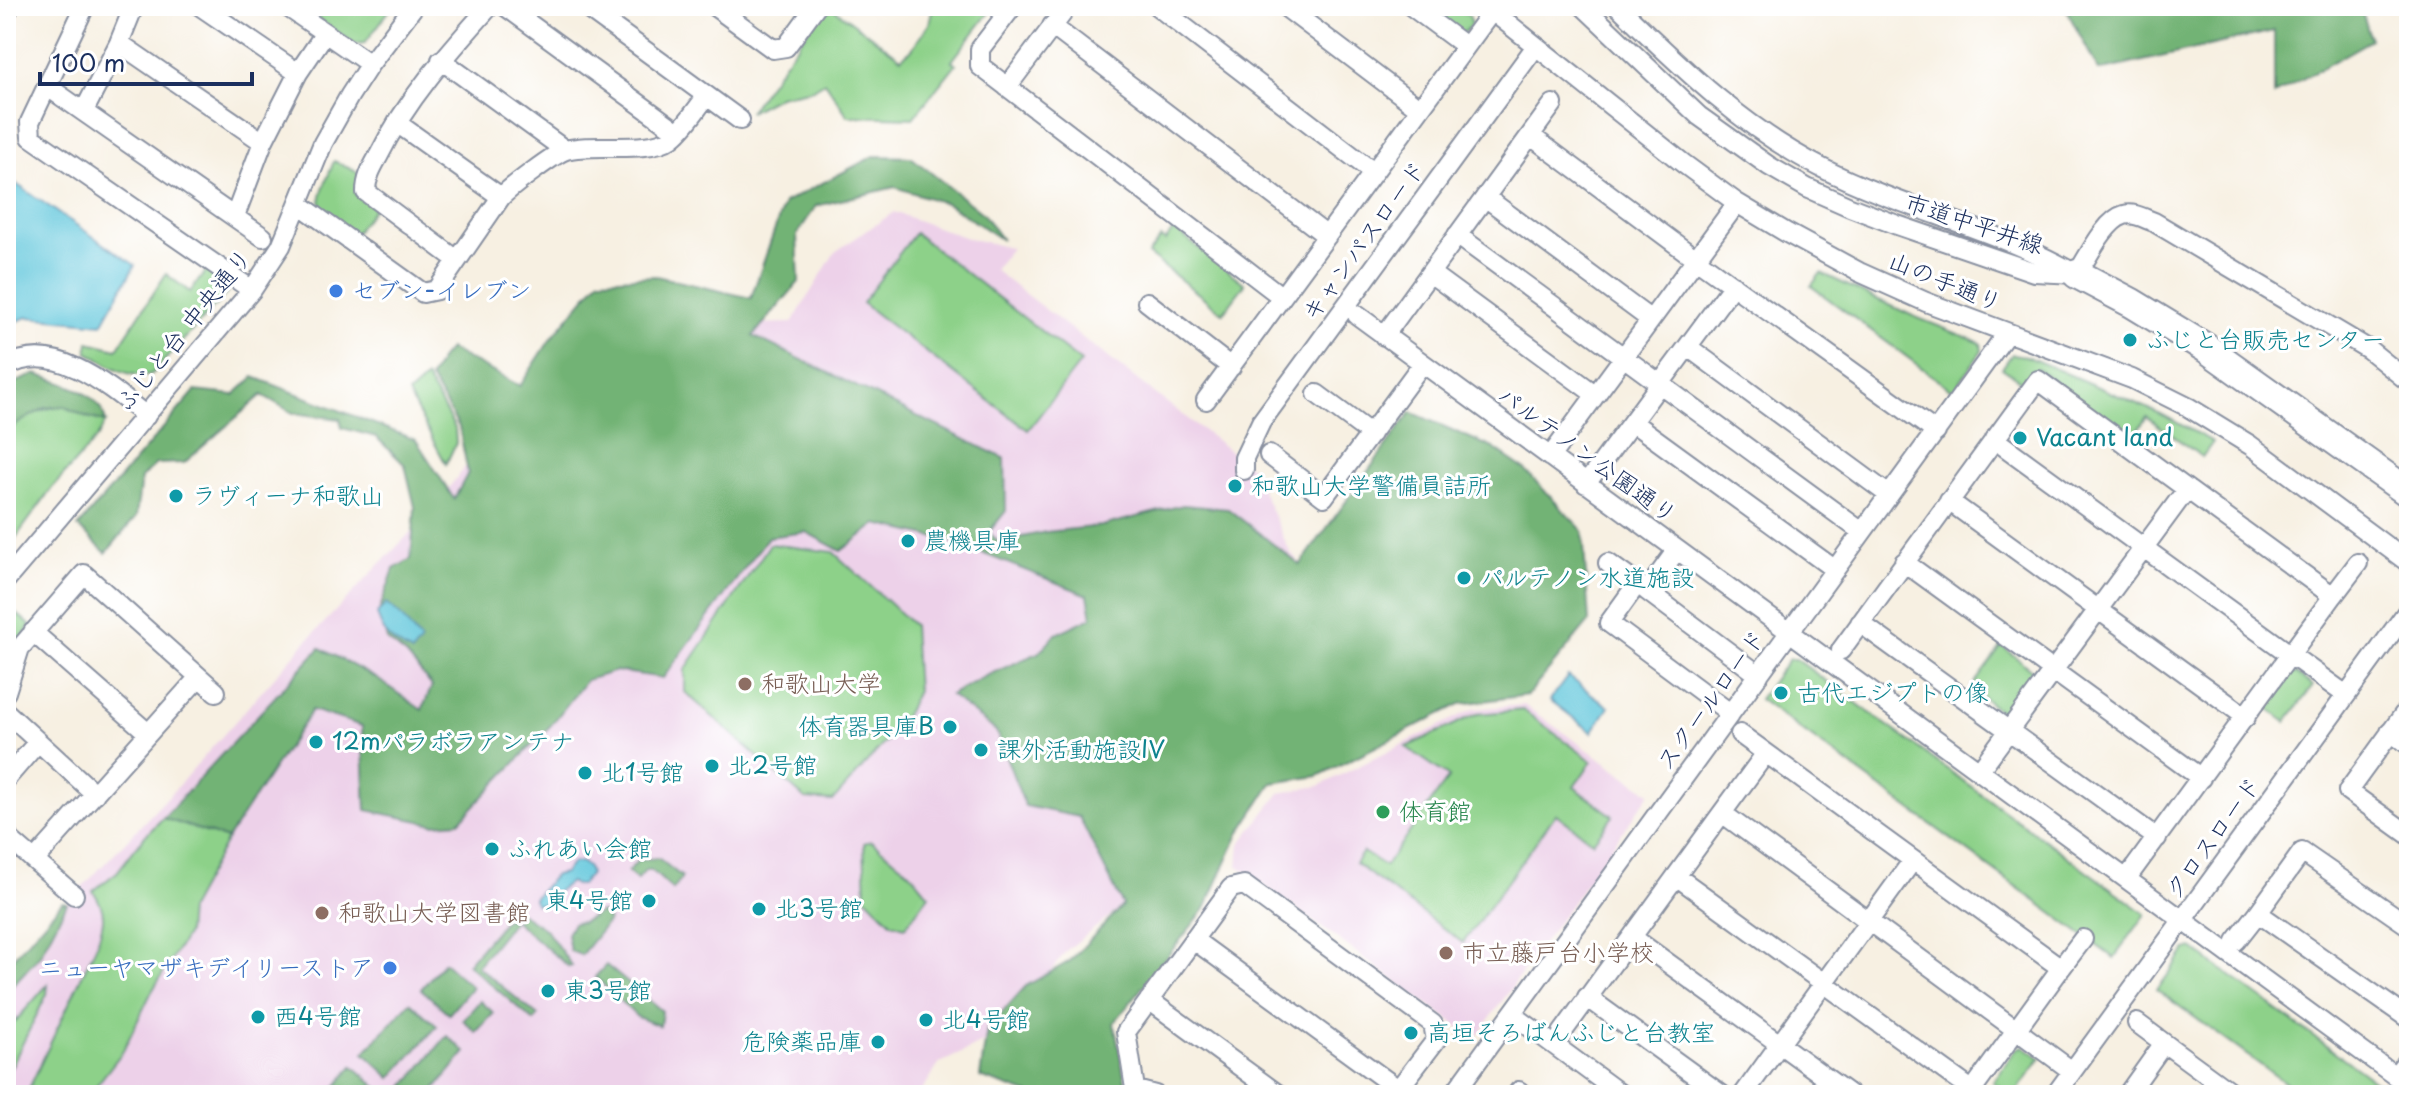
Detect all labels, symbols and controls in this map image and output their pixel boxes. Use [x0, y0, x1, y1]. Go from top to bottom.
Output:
scale bar [40, 36, 252, 86]
text: 100 m [52, 44, 125, 80]
street label: キャンパスロード [1292, 152, 1433, 328]
street label: 市道中平井線 [1901, 183, 2049, 261]
street label: ふじと台 中央通り [106, 240, 259, 418]
street label: 山の手通り [1883, 241, 2008, 319]
place label: セブン-イレブン [352, 271, 532, 307]
marker: セブン-イレブン [327, 282, 345, 300]
place label: ふじと台販売センター [2146, 320, 2385, 356]
marker: ふじと台販売センター [2121, 331, 2139, 349]
street label: パルテノン公園通り [1491, 376, 1686, 531]
place label: Vacant land [2036, 418, 2174, 454]
marker: Vacant land [2011, 429, 2029, 447]
place label: 和歌山大学警備員詰所 [1251, 466, 1491, 502]
place label: ラヴィーナ和歌山 [192, 476, 384, 512]
marker: 和歌山大学警備員詰所 [1226, 477, 1244, 495]
marker: ラヴィーナ和歌山 [167, 487, 185, 505]
place label: 農機具庫 [924, 521, 1020, 557]
marker: 農機具庫 [899, 532, 917, 550]
place label: パルテノン水道施設 [1480, 558, 1695, 594]
marker: パルテノン水道施設 [1455, 569, 1473, 587]
street label: スクールロード [1646, 621, 1773, 777]
place label: 和歌山大学 [761, 664, 881, 700]
place label: 古代エジプトの像 [1797, 673, 1989, 709]
marker: 和歌山大学 [736, 675, 754, 693]
marker: 古代エジプトの像 [1772, 684, 1790, 702]
place label: 体育器具庫B [798, 707, 934, 743]
marker: 体育器具庫B [941, 718, 959, 736]
place label: 12mパラボラアンテナ [332, 722, 574, 758]
place label: 課外活動施設IV [997, 730, 1165, 766]
marker: 12mパラボラアンテナ [307, 733, 325, 751]
marker: 課外活動施設IV [972, 741, 990, 759]
place label: 北2号館 [728, 746, 817, 782]
place label: 北1号館 [601, 753, 684, 789]
marker: 北2号館 [703, 757, 721, 775]
marker: 北1号館 [576, 764, 594, 782]
street label: クロスロード [2154, 768, 2268, 906]
place label: 体育館 [1399, 792, 1471, 828]
marker: 体育館 [1374, 803, 1392, 821]
place label: ふれあい会館 [508, 829, 652, 865]
marker: ふれあい会館 [483, 840, 501, 858]
place label: 東4号館 [545, 881, 633, 917]
place label: 北3号館 [775, 889, 863, 925]
marker: 東4号館 [640, 892, 658, 910]
place label: 和歌山大学図書館 [338, 893, 530, 929]
marker: 北3号館 [750, 900, 768, 918]
marker: 和歌山大学図書館 [313, 904, 331, 922]
place label: 市立藤戸台小学校 [1462, 933, 1654, 969]
marker: 市立藤戸台小学校 [1437, 944, 1455, 962]
place label: ニューヤマザキデイリーストア [38, 948, 374, 984]
marker: ニューヤマザキデイリーストア [381, 959, 399, 977]
place label: 東3号館 [564, 971, 652, 1007]
marker: 東3号館 [539, 982, 557, 1000]
place label: 西4号館 [274, 997, 362, 1033]
place label: 北4号館 [942, 1000, 1030, 1036]
marker: 西4号館 [249, 1008, 267, 1026]
marker: 北4号館 [917, 1011, 935, 1029]
place label: 高垣そろばんふじと台教室 [1427, 1013, 1715, 1049]
place label: 危険薬品庫 [742, 1022, 862, 1058]
marker: 高垣そろばんふじと台教室 [1402, 1024, 1420, 1042]
marker: 危険薬品庫 [869, 1033, 887, 1051]

